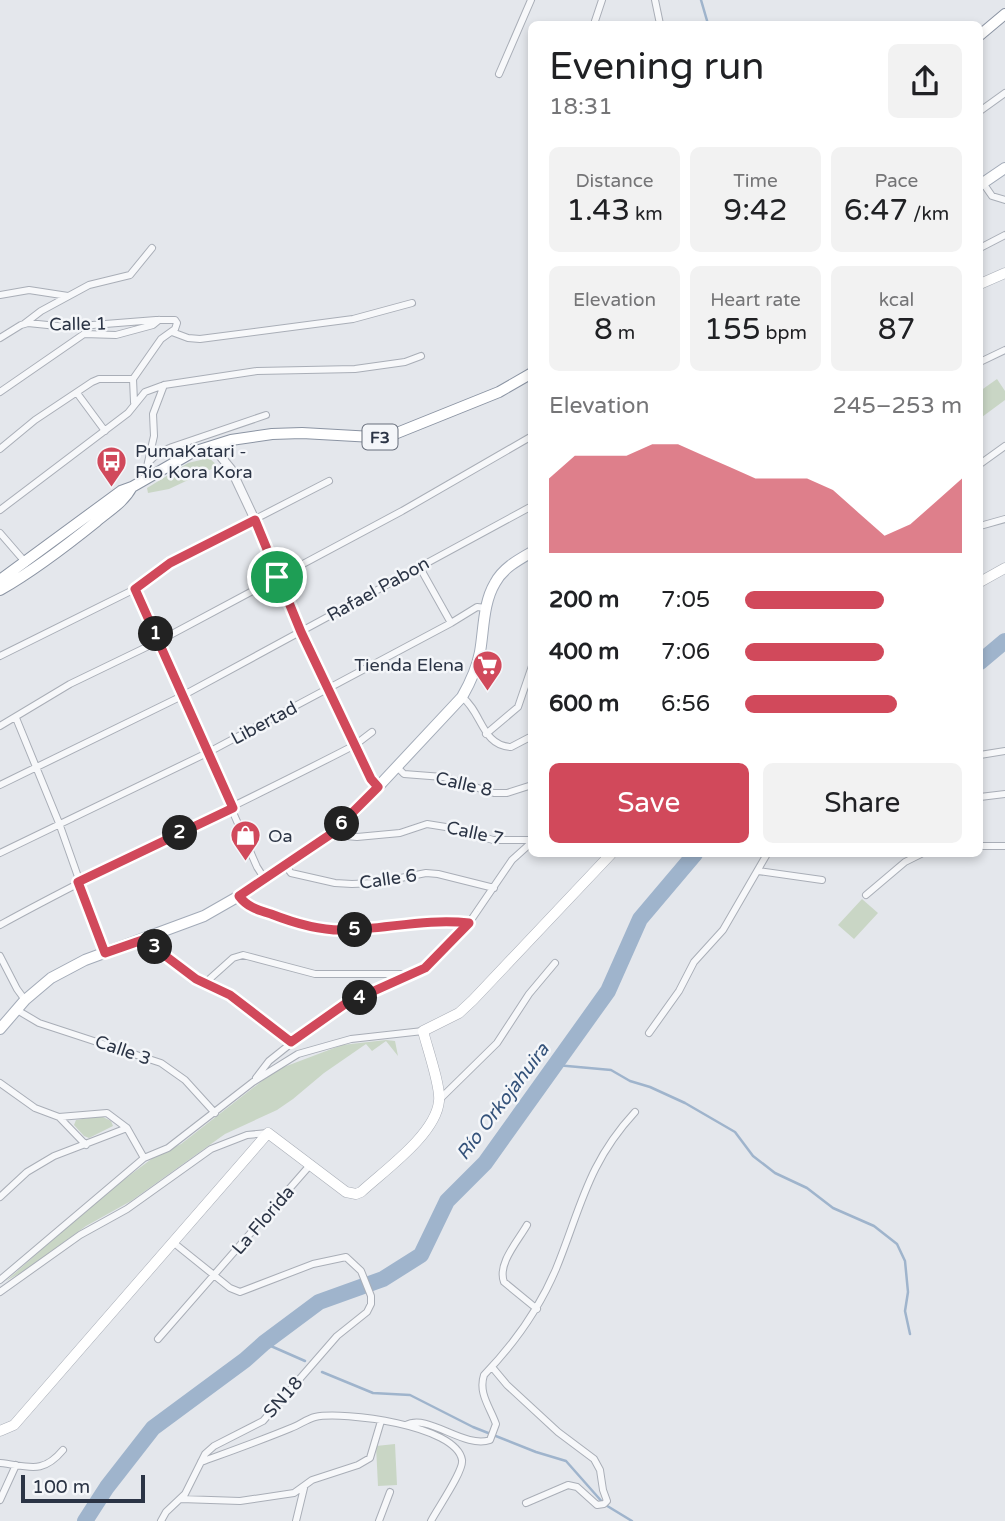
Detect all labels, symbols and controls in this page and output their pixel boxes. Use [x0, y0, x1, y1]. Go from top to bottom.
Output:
text: Evening run [549, 44, 764, 90]
button: share [888, 44, 962, 118]
text: 18:31 [549, 93, 613, 121]
text: Distance [575, 170, 654, 192]
text: Time [733, 170, 778, 192]
text: Pace [875, 170, 918, 192]
text: 1.43 [566, 192, 630, 229]
text: 9:42 [723, 192, 788, 229]
text: 6:47 [844, 192, 908, 229]
text: km [630, 203, 663, 225]
text: /km [908, 203, 949, 225]
text: Elevation [573, 289, 656, 311]
text: Heart rate [710, 289, 801, 311]
text: kcal [879, 289, 914, 311]
text: 8 [594, 311, 613, 348]
text: 155 [704, 311, 761, 348]
text: 87 [878, 311, 915, 348]
street label: Calle 1 [49, 312, 107, 336]
text: m [613, 322, 635, 344]
text: bpm [761, 322, 807, 344]
text: Elevation [549, 392, 650, 420]
text: 245–253 m [833, 392, 962, 420]
road number: F3 [362, 424, 398, 450]
place label: PumaKatari - Río Kora Kora [135, 440, 253, 483]
bus stop icon: PumaKatari - Río Kora Kora [95, 444, 129, 488]
pin [247, 547, 307, 607]
street label: Rafael Pabon [323, 552, 433, 626]
icon: arrive [258, 558, 296, 596]
text: 200 m [549, 586, 619, 614]
text: 7:05 [661, 586, 710, 614]
pin: 1 [138, 616, 174, 652]
text: 1 [150, 622, 161, 644]
text: 400 m [549, 638, 619, 666]
text: 7:06 [661, 638, 710, 666]
supermarket icon: Tienda Elena [470, 648, 504, 692]
place label: Tienda Elena [354, 654, 464, 676]
text: 600 m [549, 690, 619, 718]
text: 6:56 [661, 690, 710, 718]
street label: Libertad [227, 696, 301, 750]
button: Save [549, 763, 749, 843]
button: Share [763, 763, 962, 843]
street label: Calle 8 [433, 767, 495, 801]
pin: 6 [324, 806, 360, 842]
text: 6 [336, 812, 347, 834]
pin: 2 [162, 816, 198, 850]
street label: Calle 7 [444, 816, 506, 850]
shop icon: Oa [228, 819, 262, 863]
text: 2 [174, 821, 185, 843]
place label: Oa [268, 825, 293, 847]
street label: Calle 6 [358, 864, 418, 894]
pin: 5 [338, 912, 372, 948]
text: 5 [349, 918, 360, 940]
pin: 3 [138, 930, 172, 964]
text: 3 [149, 935, 160, 957]
pin: 4 [342, 981, 378, 1016]
text: 4 [354, 986, 365, 1008]
street label: Calle 3 [92, 1030, 154, 1070]
water label: Río Orkojahuira [452, 1038, 555, 1164]
street label: La Florida [227, 1181, 299, 1259]
street label: SN18 [259, 1372, 307, 1422]
scale bar [21, 1472, 145, 1504]
text: 100 m [32, 1476, 90, 1498]

